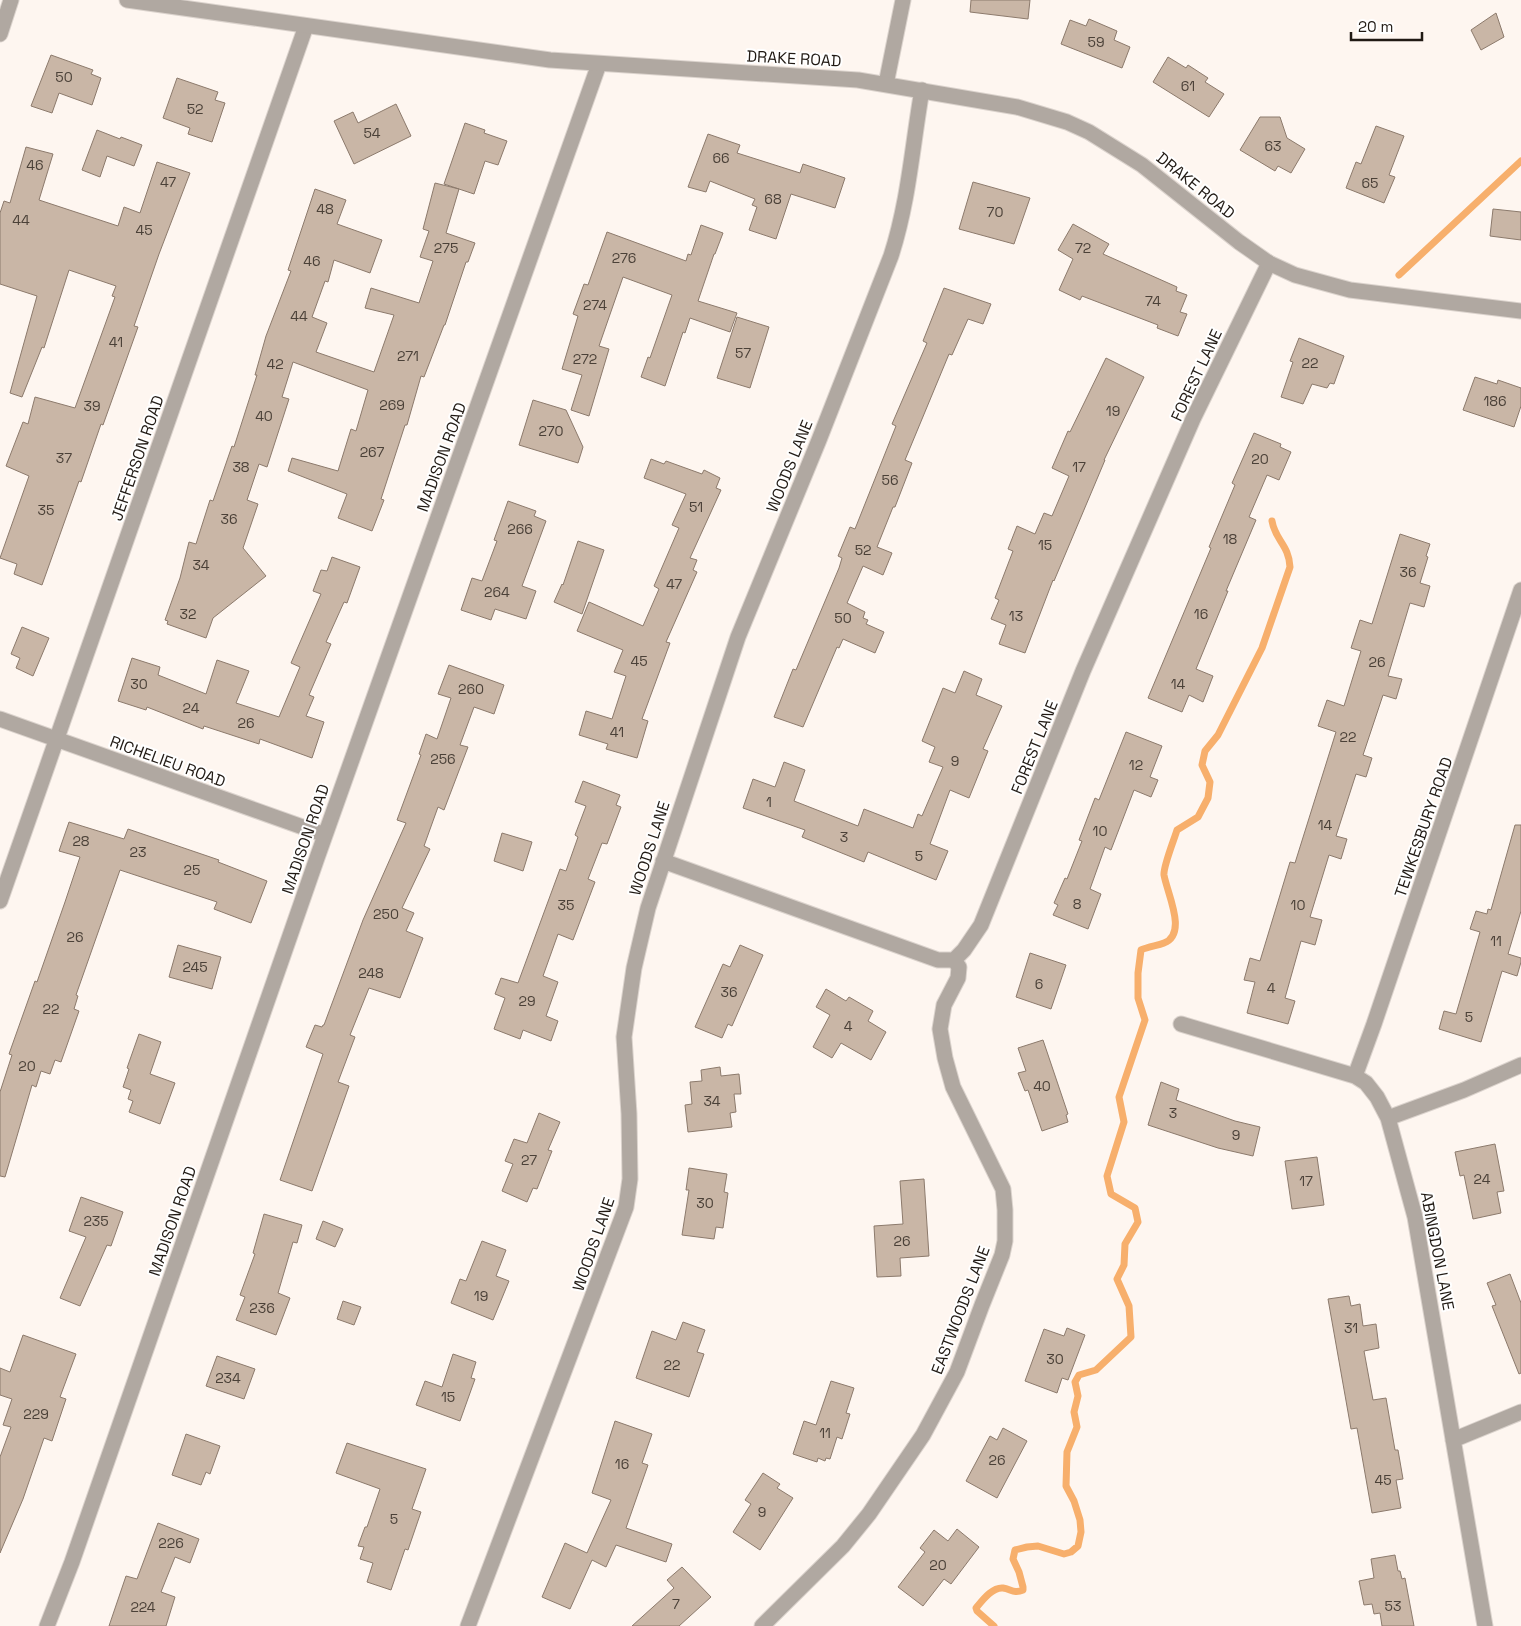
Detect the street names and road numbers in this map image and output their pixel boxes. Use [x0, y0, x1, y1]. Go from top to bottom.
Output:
street label: DRAKE ROAD [746, 46, 842, 71]
street label: DRAKE ROAD [1152, 147, 1239, 223]
street label: FOREST LANE [1166, 326, 1227, 425]
street label: JEFFERSON ROAD [106, 393, 169, 524]
street label: MADISON ROAD [412, 400, 471, 515]
street label: WOODS LANE [761, 417, 818, 515]
street label: FOREST LANE [1006, 697, 1063, 797]
street label: RICHELIEU ROAD [107, 731, 229, 792]
street label: TEWKESBURY ROAD [1390, 754, 1457, 900]
street label: MADISON ROAD [277, 781, 334, 897]
street label: WOODS LANE [624, 798, 675, 898]
street label: MADISON ROAD [144, 1163, 201, 1279]
street label: ABINGDON LANE [1416, 1190, 1459, 1312]
street label: WOODS LANE [568, 1194, 619, 1294]
street label: EASTWOODS LANE [926, 1243, 995, 1377]

